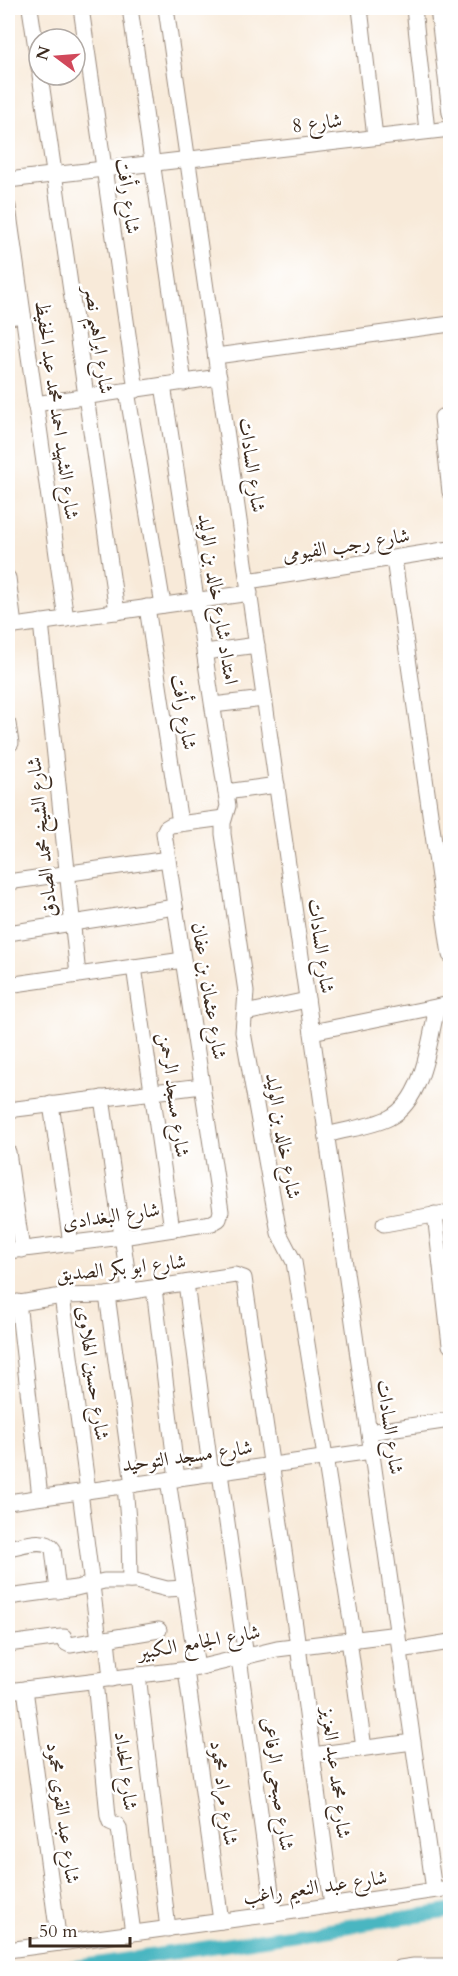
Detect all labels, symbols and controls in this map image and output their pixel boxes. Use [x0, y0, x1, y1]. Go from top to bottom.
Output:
north arrow [27, 27, 87, 87]
text: N [31, 43, 56, 63]
street label: شارع 8 [290, 107, 344, 143]
street label: شارع رأفت [105, 156, 148, 236]
street label: شارع ابراهيم نصر [72, 282, 120, 397]
street label: شارع الشهيد احمد محمد عبد الحفيظ [24, 299, 86, 522]
street label: شارع السادات [228, 416, 272, 515]
street label: امتداد شارع خالد بن الوليد [187, 512, 245, 687]
street label: شارع رجب الفيومى [280, 522, 412, 572]
street label: شارع رأفت [161, 672, 204, 752]
street label: شارع الشيخ محمد الصادق [20, 755, 68, 919]
street label: شارع السادات [297, 897, 341, 996]
street label: شارع عثمان بن عفان [181, 920, 233, 1062]
street label: شارع مسجد الرحمن [148, 1031, 196, 1160]
street label: شارع خالد بن الوليد [255, 1071, 307, 1202]
street label: شارع البغدادى [61, 1196, 162, 1240]
street label: شارع ابو بكر الصديق [55, 1248, 188, 1292]
street label: شارع حسين الهلاوى [66, 1304, 116, 1443]
street label: شارع السادات [366, 1378, 410, 1477]
street label: شارع مسجد التوحيد [120, 1433, 255, 1482]
street label: شارع الجامع الكبير [134, 1618, 263, 1670]
street label: شارع محمد عبد العزيز [310, 1704, 357, 1841]
street label: شارع صبحى الرفاعى [251, 1715, 301, 1853]
street label: شارع الحداد [104, 1730, 144, 1813]
street label: شارع مراد محمود [199, 1739, 245, 1848]
street label: شارع عبد القوى محمود [36, 1740, 86, 1886]
street label: شارع عبد النعيم راغب [241, 1864, 390, 1916]
scale bar [30, 1910, 130, 1948]
text: 50 m [39, 1919, 78, 1944]

